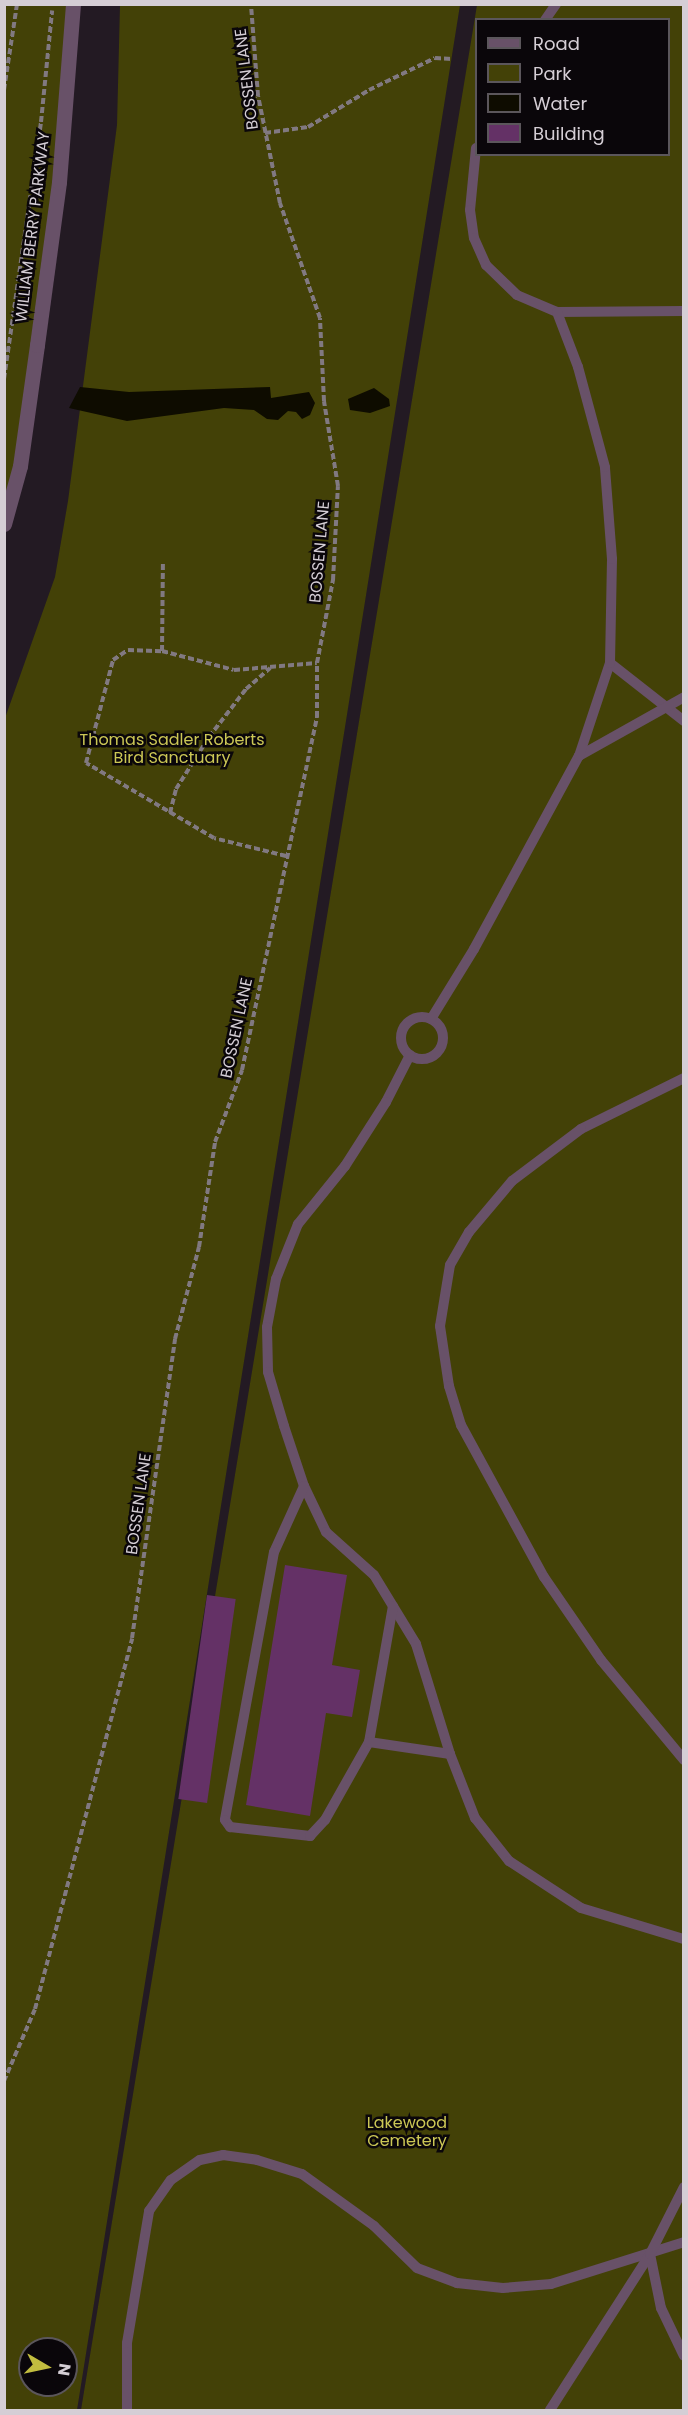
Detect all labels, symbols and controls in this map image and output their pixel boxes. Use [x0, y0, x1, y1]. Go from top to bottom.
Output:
legend [475, 18, 670, 156]
street label: BOSSEN LANE [231, 27, 263, 131]
text: Road [533, 31, 580, 56]
text: Park [533, 61, 572, 86]
text: Water [533, 91, 587, 116]
text: Building [533, 121, 605, 146]
street label: WILLIAM BERRY PARKWAY [12, 130, 54, 324]
street label: BOSSEN LANE [306, 500, 334, 604]
park label: Thomas Sadler Roberts Bird Sanctuary [79, 730, 265, 768]
street label: BOSSEN LANE [217, 976, 257, 1080]
street label: BOSSEN LANE [122, 1452, 156, 1556]
park label: Lakewood Cemetery [367, 2113, 447, 2151]
north arrow [18, 2337, 78, 2397]
text: N [52, 2362, 77, 2377]

